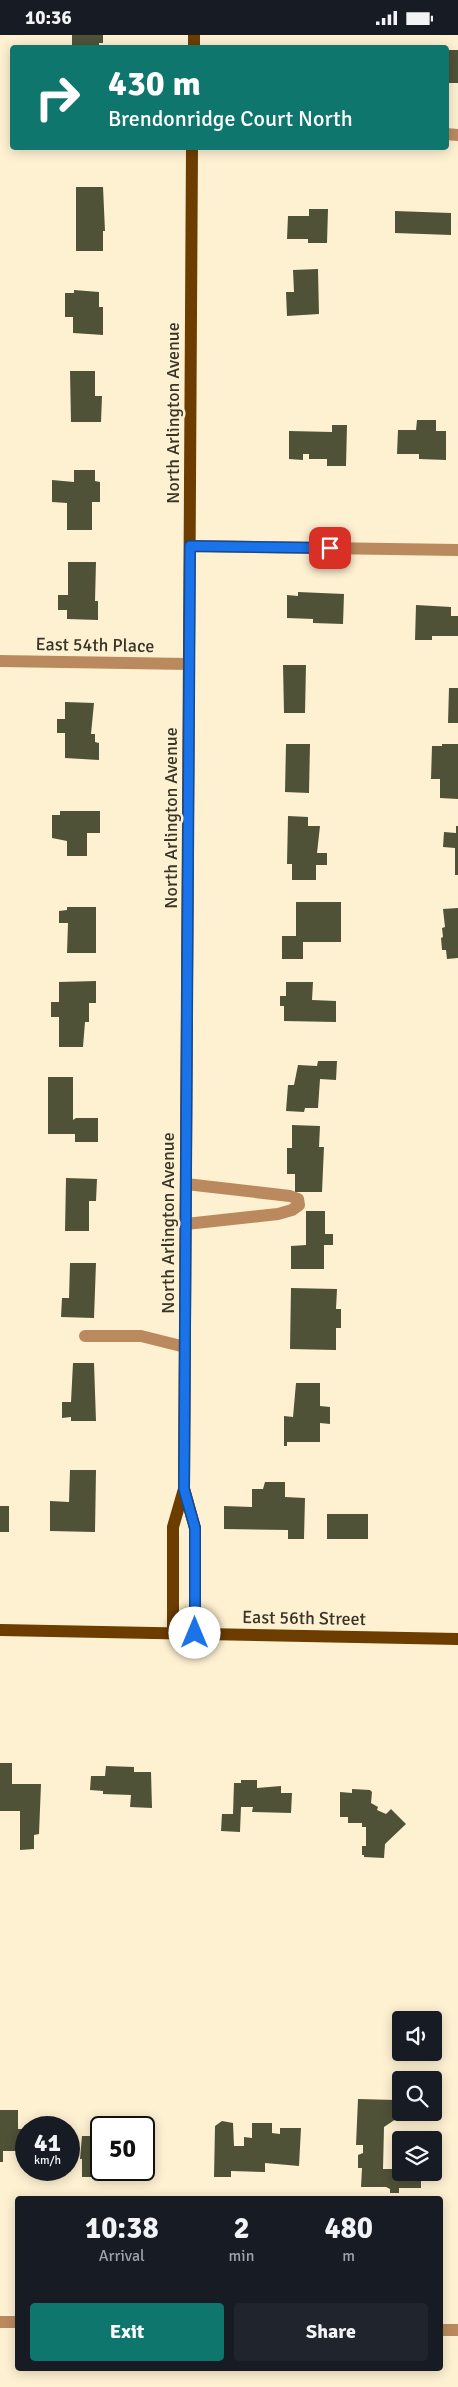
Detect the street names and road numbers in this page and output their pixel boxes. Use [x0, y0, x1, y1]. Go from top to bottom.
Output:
street label: North Arlington Avenue [162, 322, 184, 504]
street label: East 54th Place [35, 633, 155, 657]
street label: North Arlington Avenue [160, 727, 182, 909]
street label: North Arlington Avenue [157, 1132, 179, 1314]
street label: East 56th Street [242, 1606, 366, 1630]

